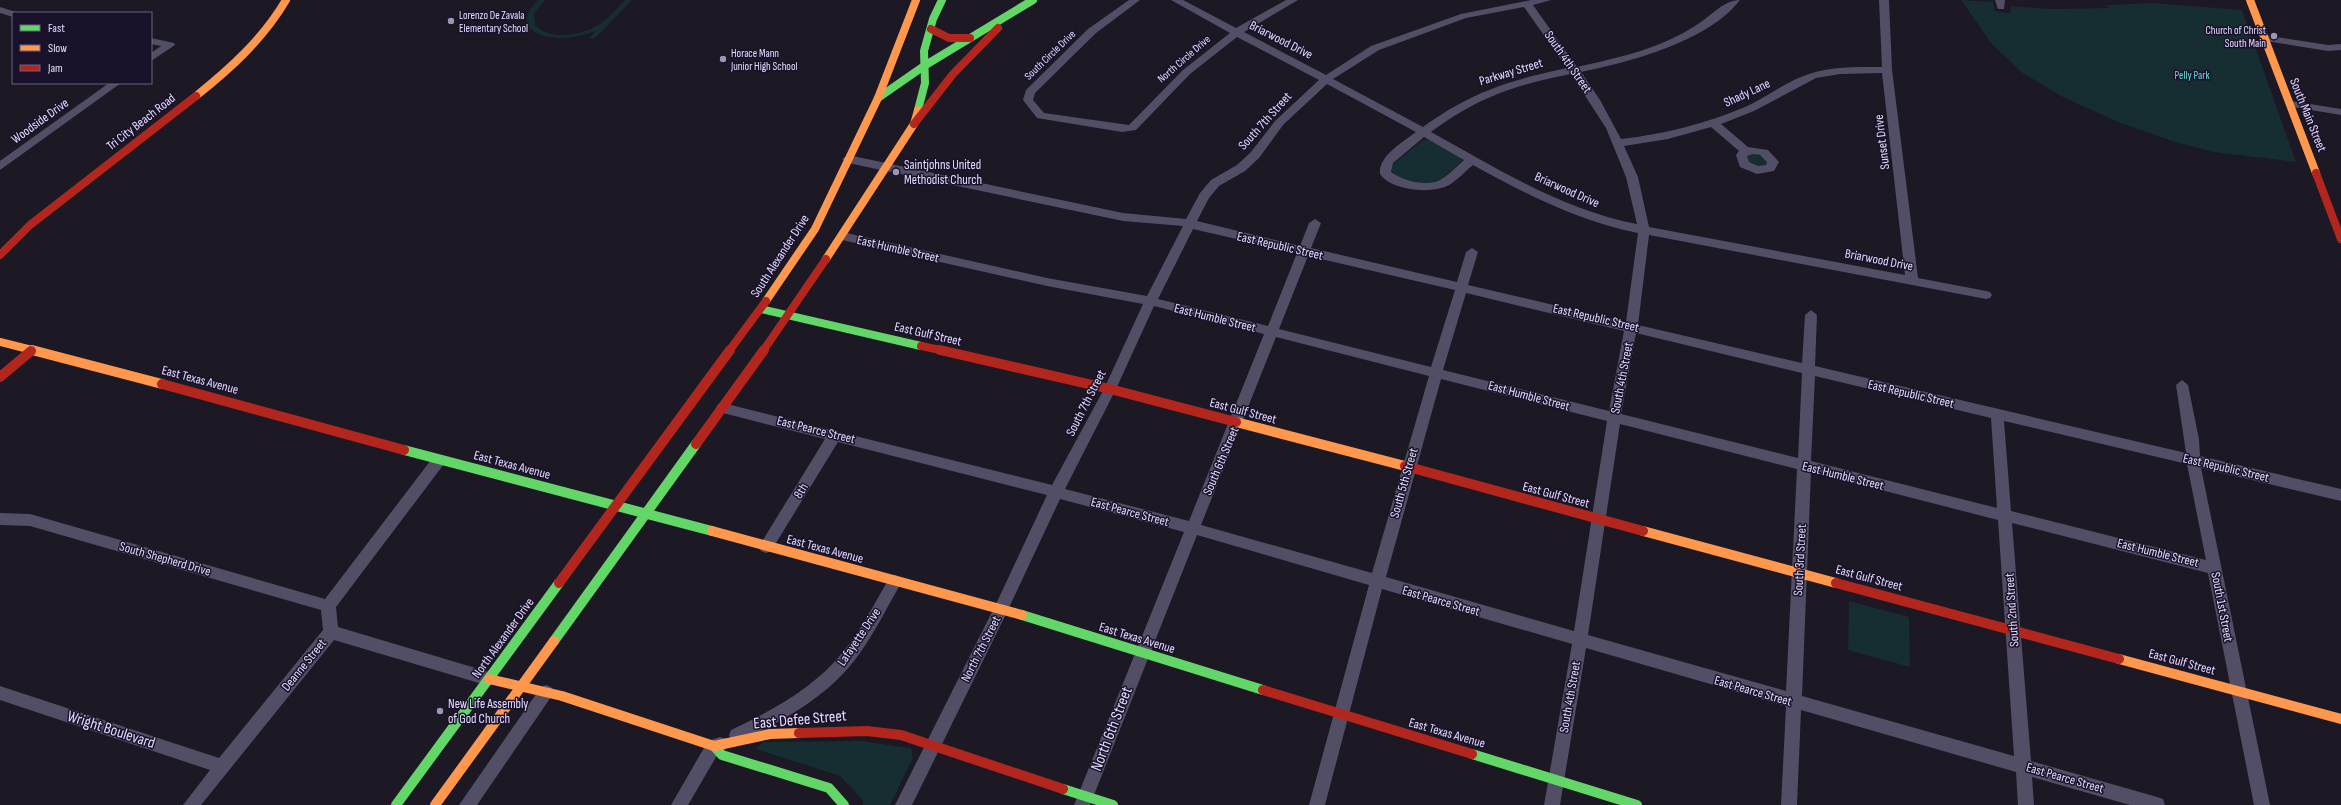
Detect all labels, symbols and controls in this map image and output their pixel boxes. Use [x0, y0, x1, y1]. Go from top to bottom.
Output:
place label: Lorenzo De Zavala Elementary School [459, 9, 528, 35]
legend [12, 12, 152, 84]
marker: Lorenzo De Zavala Elementary School [446, 16, 456, 26]
street label: Briarwood Drive [1247, 17, 1315, 63]
text: Fast [48, 21, 65, 36]
place label: Church of Christ South Main [2206, 24, 2267, 50]
street label: South Circle Drive [1022, 27, 1078, 83]
street label: South 4th Street [1541, 28, 1595, 96]
marker: Church of Christ South Main [2269, 31, 2279, 41]
street label: North Circle Drive [1155, 33, 1213, 85]
text: Slow [48, 41, 67, 56]
place label: Horace Mann Junior High School [730, 47, 798, 73]
marker: Horace Mann Junior High School [718, 54, 728, 64]
street label: Parkway Street [1477, 55, 1545, 89]
text: Jam [47, 61, 63, 76]
park label: Pelly Park [2174, 69, 2210, 82]
street label: Shady Lane [1721, 75, 1773, 111]
street label: South Main Street [2286, 76, 2330, 154]
street label: South 7th Street [1235, 89, 1295, 153]
street label: Tri City Beach Road [103, 90, 179, 154]
street label: Woodside Drive [8, 95, 72, 147]
street label: Sunset Drive [1871, 114, 1893, 170]
place label: Saintjohns United Methodist Church [904, 157, 982, 188]
marker: Saintjohns United Methodist Church [891, 167, 901, 177]
street label: Briarwood Drive [1532, 169, 1602, 211]
street label: South Alexander Drive [747, 211, 813, 301]
street label: East Republic Street [1235, 228, 1325, 264]
street label: East Humble Street [855, 232, 941, 266]
street label: Briarwood Drive [1844, 246, 1914, 274]
street label: East Humble Street [1172, 300, 1258, 336]
street label: East Republic Street [1551, 300, 1641, 336]
street label: East Gulf Street [893, 319, 963, 350]
street label: South 4th Street [1607, 341, 1637, 415]
street label: East Texas Avenue [160, 362, 240, 398]
street label: South 7th Street [1062, 367, 1110, 439]
street label: East Republic Street [1866, 376, 1956, 412]
street label: East Humble Street [1486, 377, 1572, 415]
street label: East Gulf Street [1208, 394, 1278, 428]
street label: East Pearce Street [775, 413, 857, 447]
street label: South 6th Street [1199, 424, 1243, 498]
street label: South 5th Street [1386, 446, 1422, 520]
street label: East Texas Avenue [472, 447, 552, 483]
street label: East Republic Street [2181, 450, 2271, 486]
street label: East Humble Street [1800, 458, 1886, 494]
street label: East Gulf Street [1521, 478, 1591, 512]
street label: 8th [790, 480, 812, 502]
street label: East Pearce Street [1089, 494, 1171, 530]
street label: South 3rd Street [1790, 524, 1810, 596]
street label: East Texas Avenue [785, 531, 865, 567]
street label: East Humble Street [2115, 535, 2201, 571]
street label: South Shepherd Drive [118, 538, 212, 580]
street label: East Gulf Street [1834, 561, 1904, 595]
street label: South 1st Street [2207, 571, 2237, 643]
street label: South 2nd Street [2001, 573, 2023, 647]
street label: East Pearce Street [1400, 582, 1482, 620]
street label: North Alexander Drive [469, 595, 537, 681]
street label: Lafayette Drive [834, 605, 884, 669]
street label: North 7th Street [958, 613, 1004, 685]
street label: East Texas Avenue [1097, 619, 1177, 657]
street label: Deanne Street [278, 636, 330, 694]
street label: East Gulf Street [2147, 645, 2217, 679]
street label: South 4th Street [1556, 660, 1584, 734]
street label: East Pearce Street [1712, 672, 1794, 710]
street label: North 6th Street [1087, 684, 1137, 774]
place label: New Life Assembly of God Church [448, 696, 528, 727]
marker: New Life Assembly of God Church [435, 706, 445, 716]
street label: East Defee Street [753, 706, 847, 734]
street label: Wright Boulevard [65, 707, 157, 753]
street label: East Texas Avenue [1407, 714, 1487, 752]
street label: East Pearce Street [2024, 759, 2106, 797]

